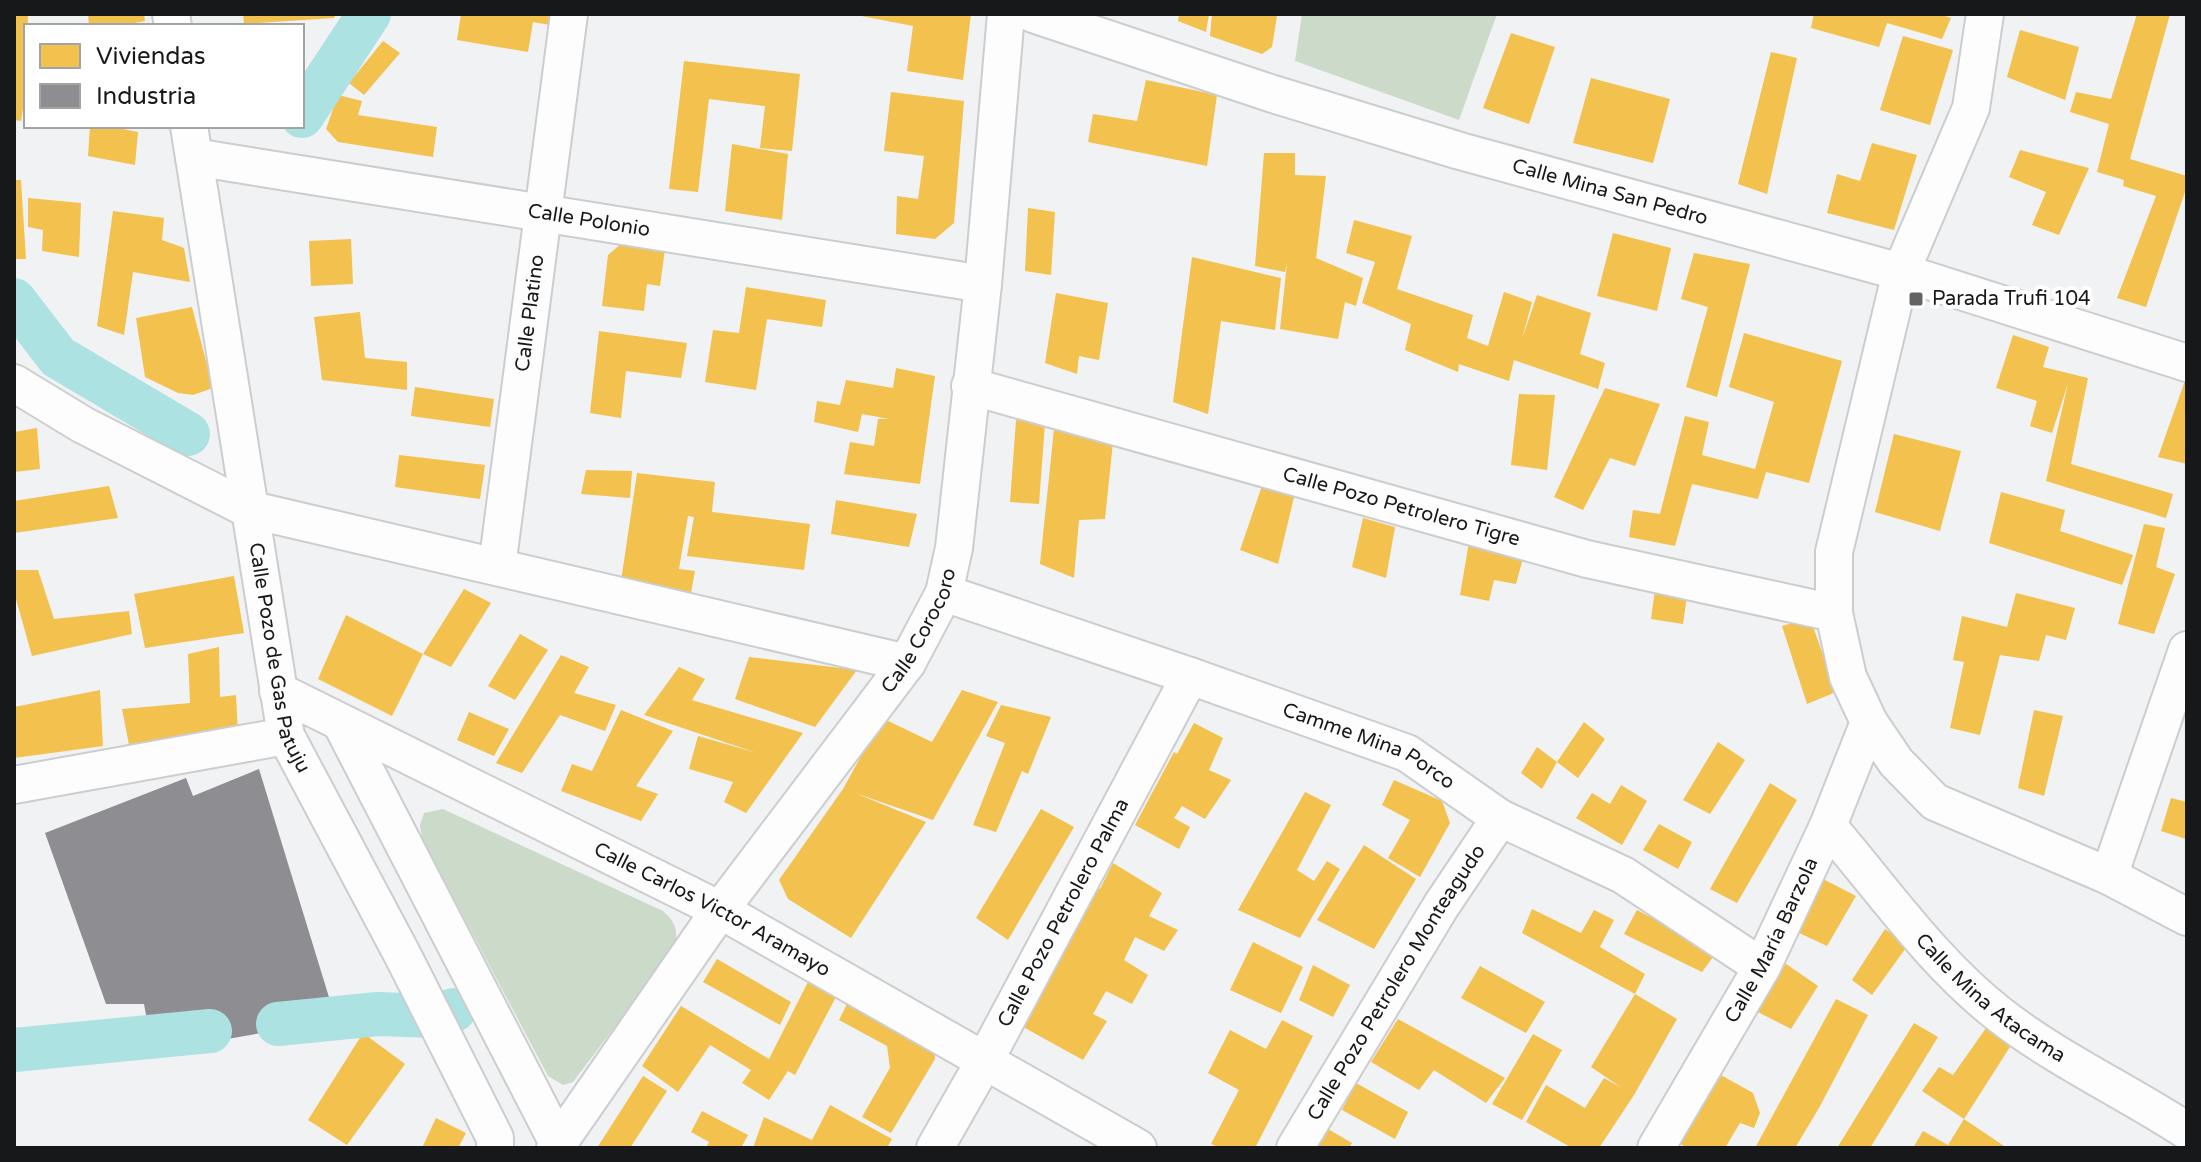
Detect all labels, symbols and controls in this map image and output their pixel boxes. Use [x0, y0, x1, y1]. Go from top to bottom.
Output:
legend [24, 24, 304, 128]
text: Viviendas [96, 42, 205, 71]
text: Industria [96, 82, 196, 111]
street label: Calle Mina San Pedro [1509, 154, 1711, 230]
street label: Calle Polonio [526, 199, 652, 242]
street label: Calle Platino [511, 253, 550, 373]
place label: Parada Trufi 104 [1932, 287, 2091, 311]
marker: Parada Trufi 104 [1907, 290, 1925, 308]
street label: Calle Pozo Petrolero Tigre [1280, 462, 1523, 552]
street label: Calle Pozo de Gas Patuju [243, 541, 315, 777]
street label: Calle Corocoro [876, 566, 961, 698]
street label: Camme Mina Porco [1279, 698, 1459, 795]
street label: Calle Pozo Petrolero Palma [993, 794, 1134, 1031]
street label: Calle Carlos Victor Aramayo [590, 837, 834, 982]
street label: Calle Pozo Petrolero Monteagudo [1302, 840, 1491, 1125]
street label: Calle María Barzola [1720, 854, 1824, 1027]
street label: Calle Mina Atacama [1910, 929, 2070, 1068]

